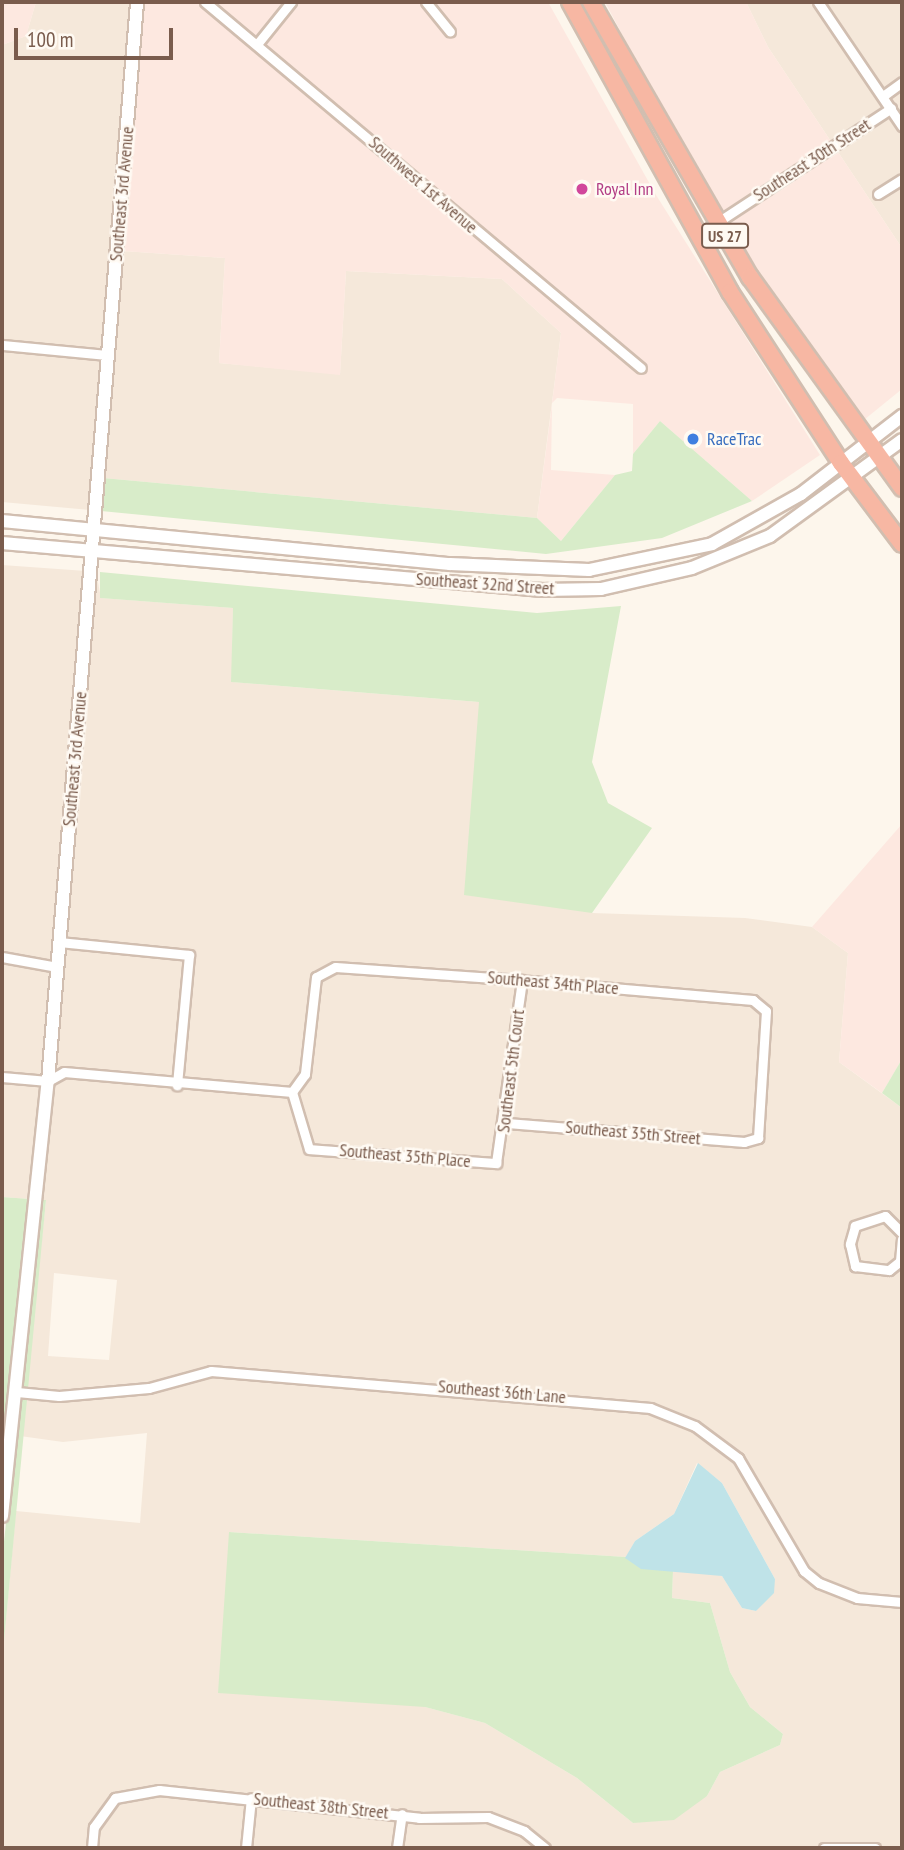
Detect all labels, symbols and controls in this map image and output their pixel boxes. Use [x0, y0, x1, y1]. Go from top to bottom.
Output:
scale bar [18, 14, 177, 58]
text: 100 m [27, 26, 73, 53]
street label: Southeast 30th Street [749, 114, 875, 206]
street label: Southeast 3rd Avenue [105, 125, 139, 263]
street label: Southwest 1st Avenue [364, 132, 482, 238]
place label: Royal Inn [596, 178, 654, 200]
marker: Royal Inn [574, 181, 590, 197]
road number: US 27 [700, 224, 750, 248]
place label: RaceTrac [707, 428, 761, 450]
marker: RaceTrac [685, 431, 701, 447]
street label: Southeast 32nd Street [415, 568, 555, 600]
street label: Southeast 3rd Avenue [58, 690, 92, 828]
street label: Southeast 34th Place [487, 967, 619, 999]
street label: Southeast 5th Court [493, 1008, 529, 1134]
street label: Southeast 35th Street [564, 1116, 702, 1150]
street label: Southeast 35th Place [339, 1140, 471, 1172]
street label: Southeast 36th Lane [437, 1376, 567, 1408]
street label: Southeast 38th Street [252, 1788, 390, 1824]

